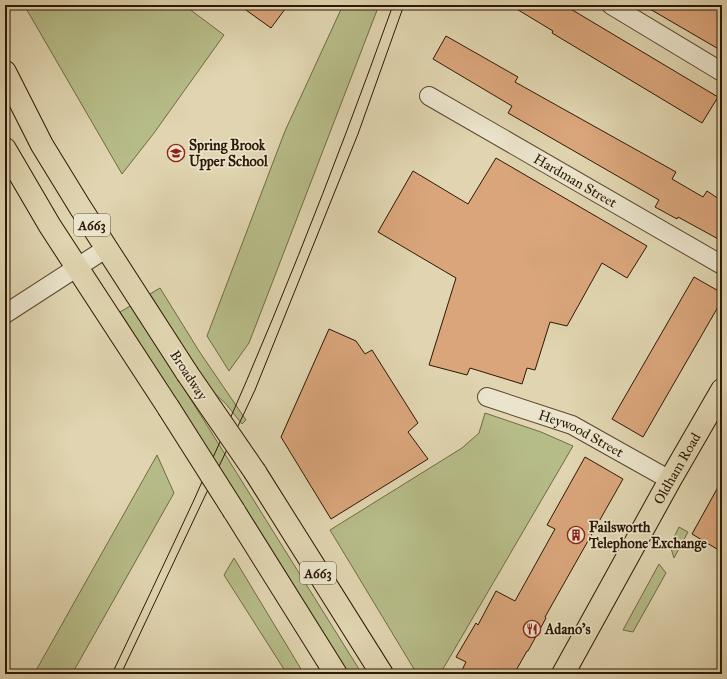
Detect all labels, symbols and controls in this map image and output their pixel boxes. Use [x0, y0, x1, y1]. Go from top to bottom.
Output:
place label: Spring Brook Upper School [189, 137, 269, 171]
school or university icon: Spring Brook Upper School [166, 143, 186, 163]
street label: Hardman Street [530, 150, 620, 212]
road number: A663 [74, 214, 110, 236]
street label: Broadway [166, 347, 211, 404]
street label: Heywood Street [536, 407, 626, 461]
street label: Oldham Road [650, 430, 704, 508]
place label: Failsworth Telephone Exchange [588, 519, 707, 553]
building icon: Failsworth Telephone Exchange [566, 525, 586, 545]
road number: A663 [300, 562, 336, 584]
restaurant icon: Adano's [522, 619, 542, 639]
place label: Adano's [544, 621, 591, 638]

